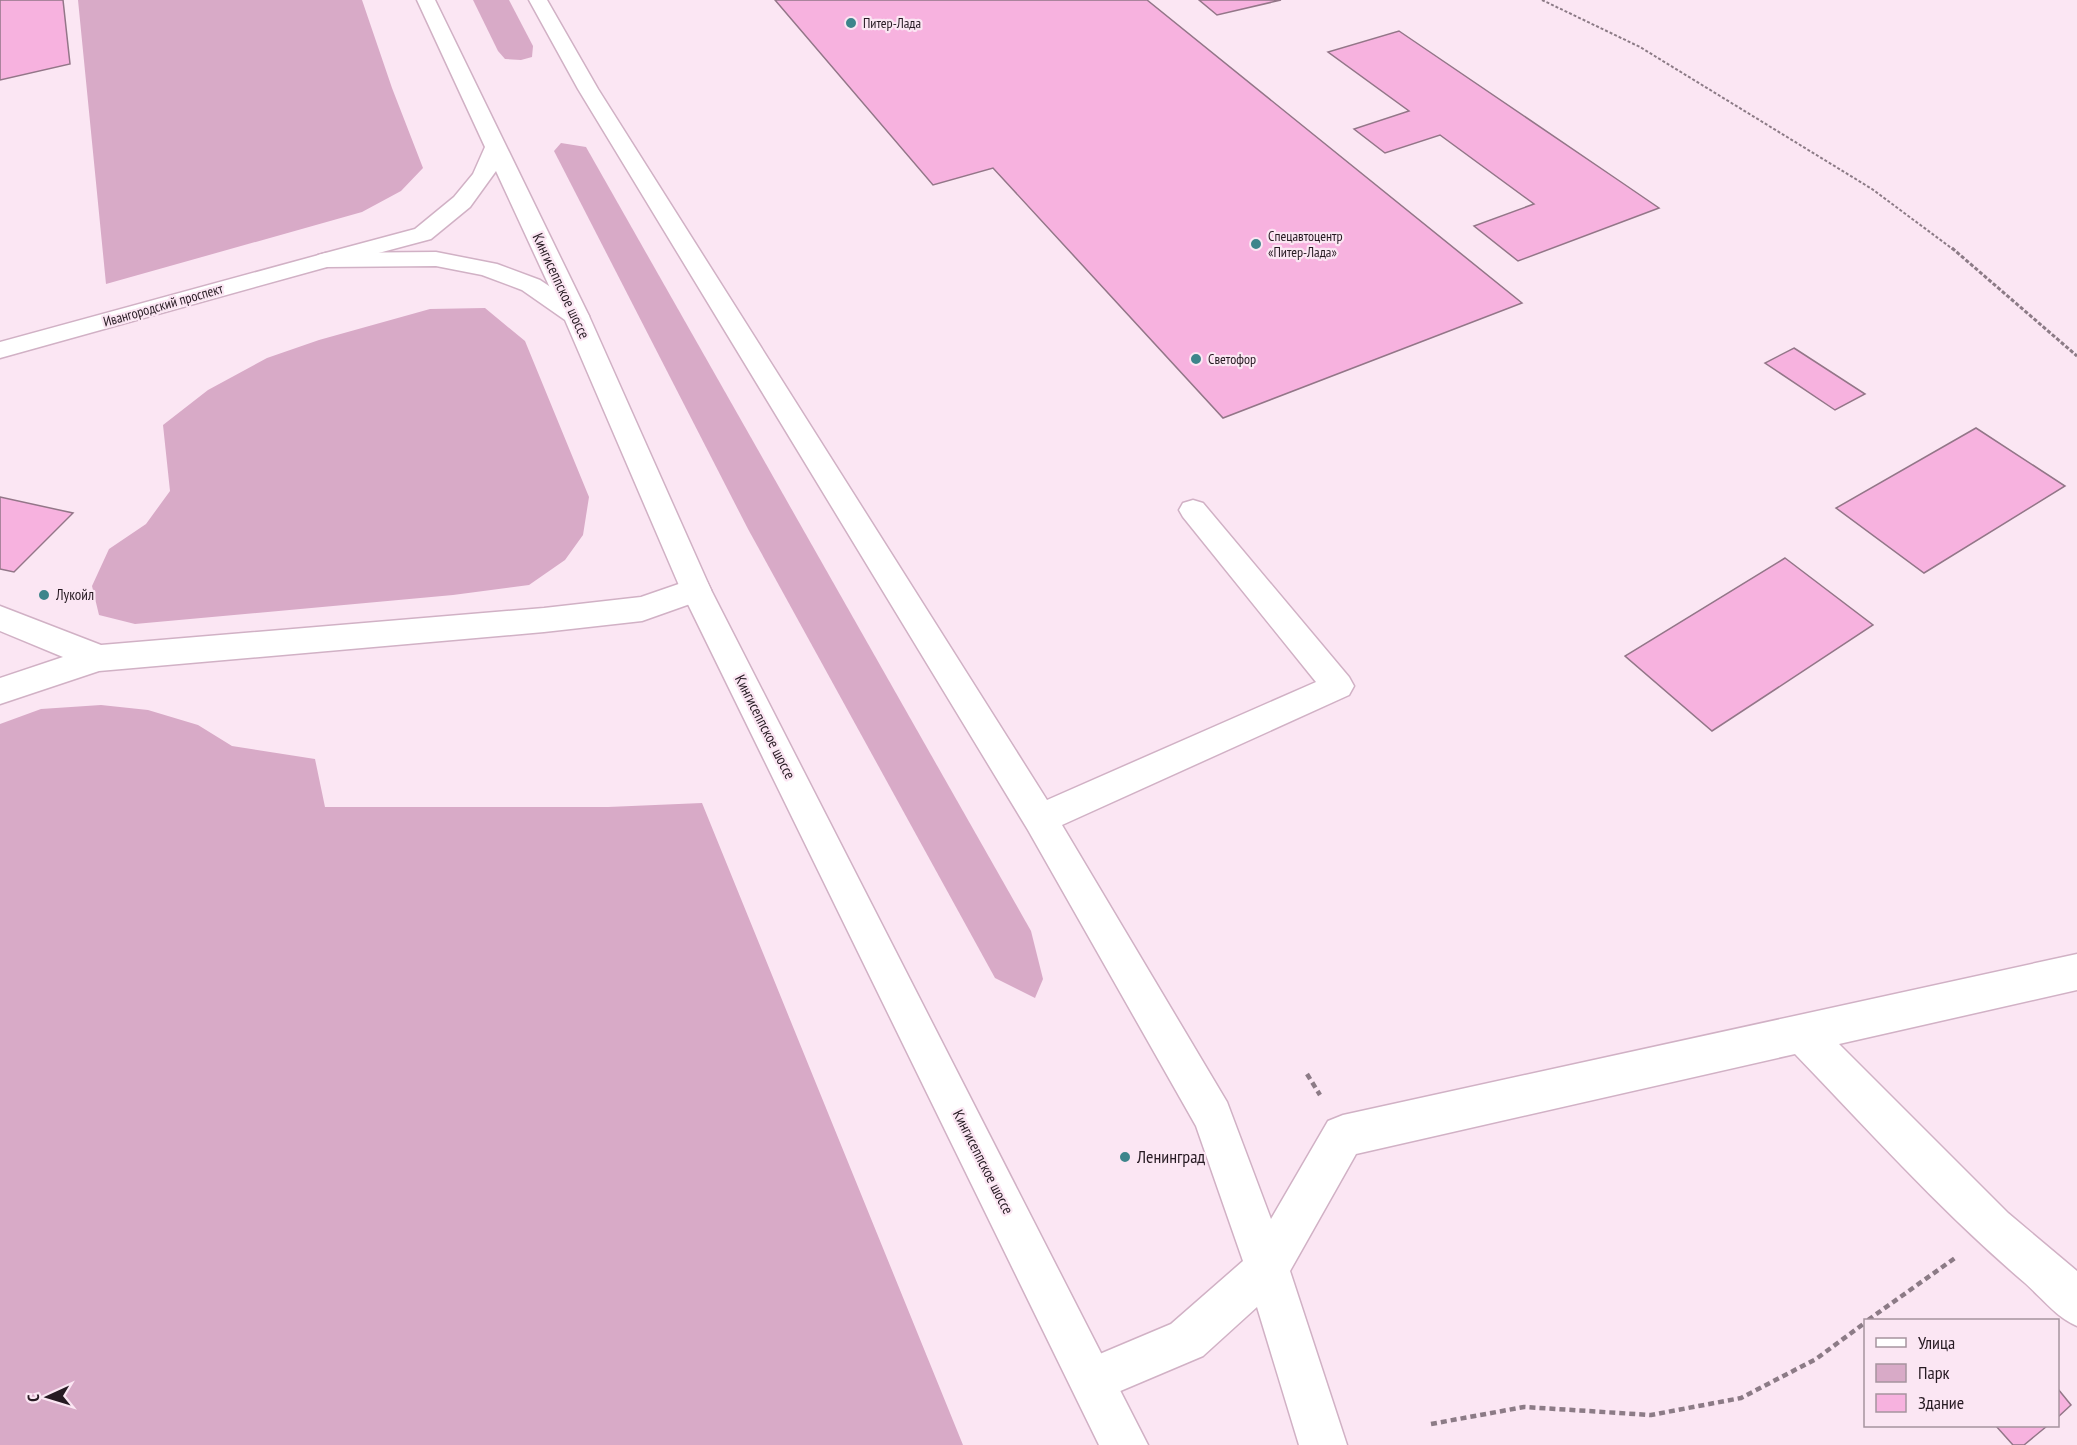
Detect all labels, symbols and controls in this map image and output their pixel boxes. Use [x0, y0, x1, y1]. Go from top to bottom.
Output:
place label: Питер-Лада [863, 14, 921, 32]
marker: Питер-Лада [844, 16, 858, 30]
place label: Спецавтоцентр «Питер-Лада» [1268, 227, 1343, 261]
street label: Кингисеппское шоссе [529, 230, 594, 342]
marker: Спецавтоцентр «Питер-Лада» [1249, 237, 1263, 251]
street label: Ивангородский проспект [101, 279, 225, 331]
place label: Светофор [1208, 350, 1256, 368]
marker: Светофор [1189, 352, 1203, 366]
place label: Лукойл [55, 585, 94, 604]
marker: Лукойл [37, 588, 51, 602]
street label: Кингисеппское шоссе [731, 672, 800, 782]
street label: Кингисеппское шоссе [949, 1107, 1018, 1217]
place label: Ленинград [1136, 1145, 1205, 1168]
marker: Ленинград [1118, 1150, 1132, 1164]
legend [1864, 1319, 2059, 1427]
text: Улица [1918, 1331, 1955, 1354]
text: Парк [1918, 1361, 1949, 1384]
north arrow [18, 1367, 78, 1427]
text: Здание [1918, 1391, 1964, 1414]
text: С [23, 1393, 43, 1402]

